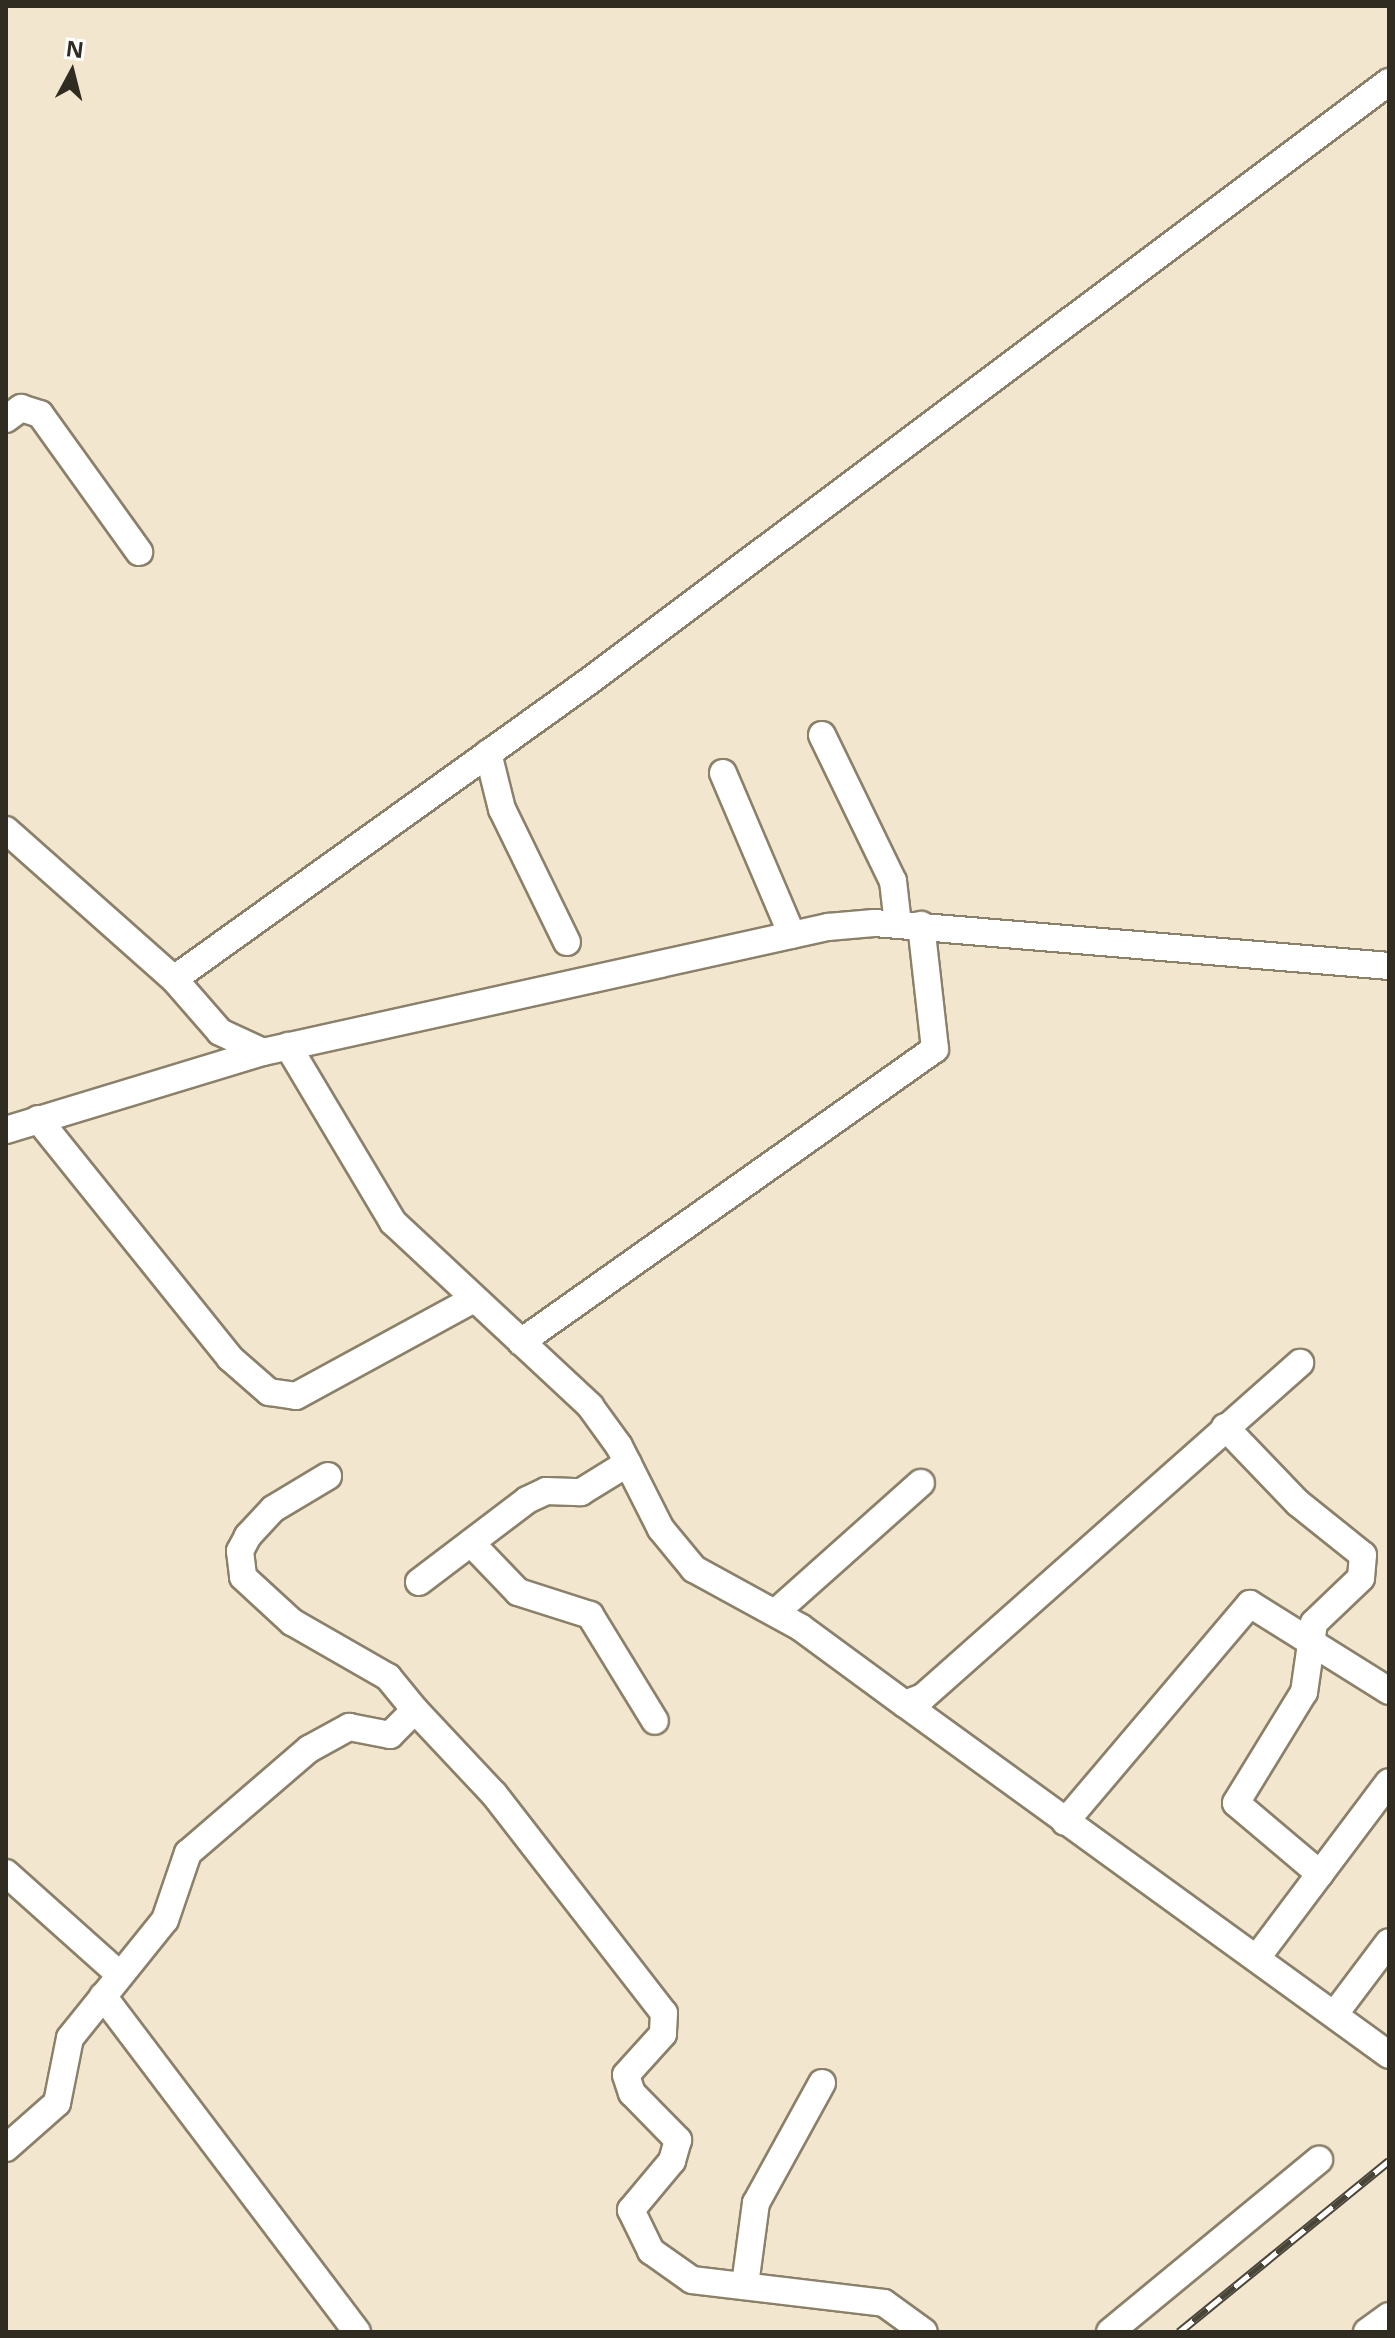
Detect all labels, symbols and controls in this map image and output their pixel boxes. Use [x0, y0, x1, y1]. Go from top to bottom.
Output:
north arrow [32, 32, 112, 112]
text: N [64, 32, 86, 64]

